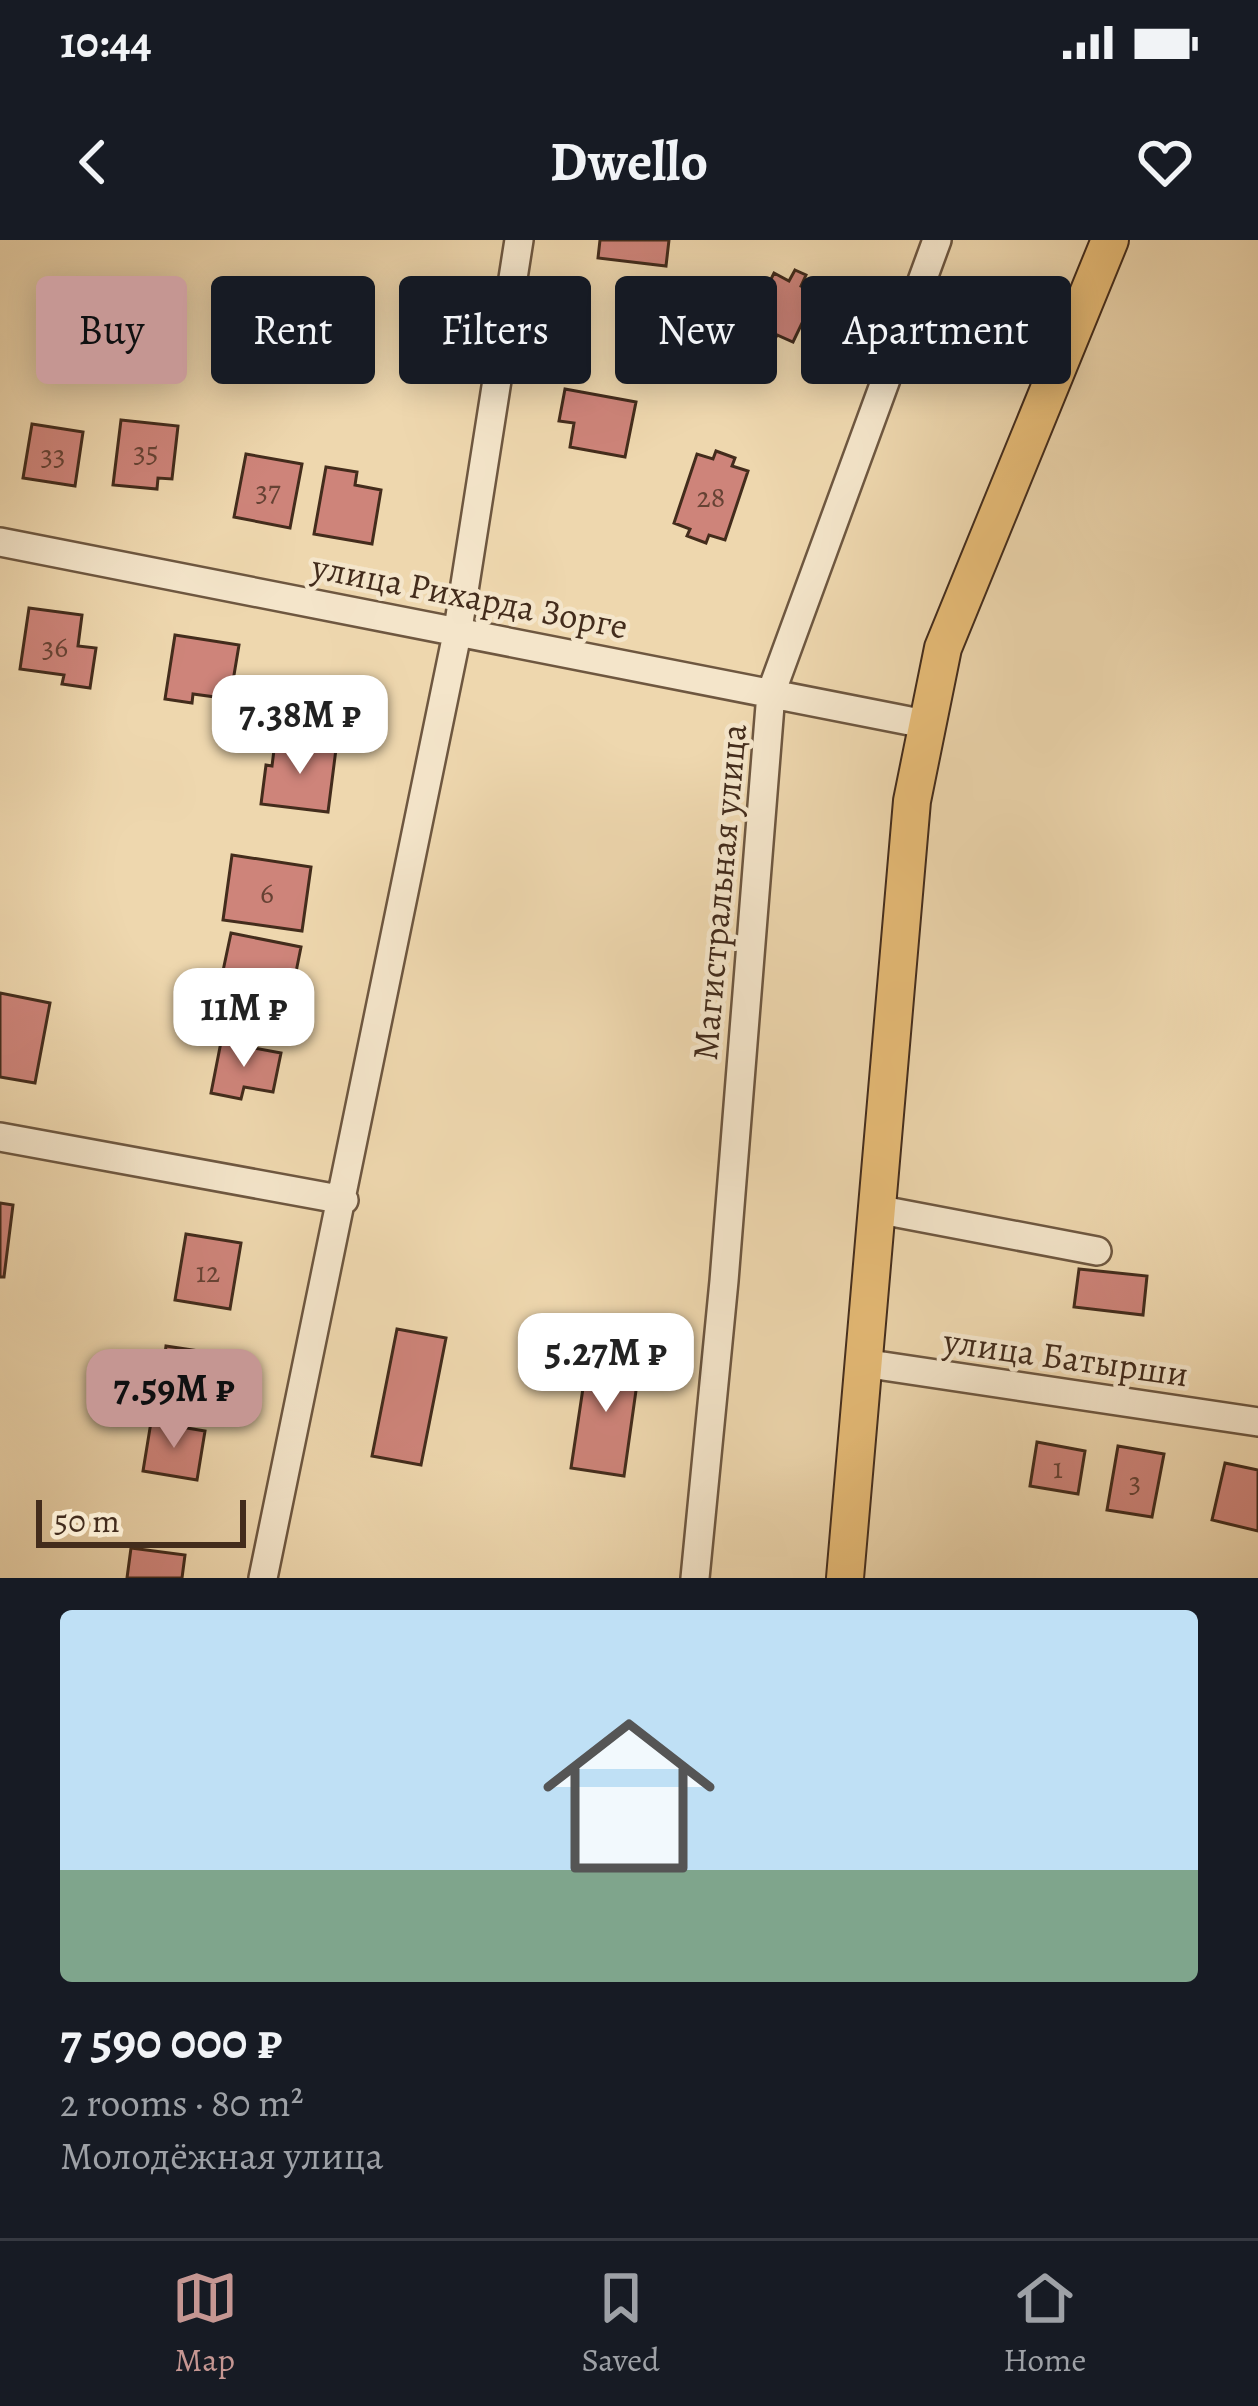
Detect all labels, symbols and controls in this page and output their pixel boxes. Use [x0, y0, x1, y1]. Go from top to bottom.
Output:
text: 10:44 [60, 11, 152, 73]
text: Dwello [550, 125, 708, 199]
icon: back [60, 129, 126, 195]
icon: heart [1132, 129, 1198, 195]
chip: Buy [36, 276, 187, 384]
chip: Rent [211, 276, 375, 384]
chip: Filters [399, 276, 591, 384]
chip: New [615, 276, 777, 384]
chip: Apartment [801, 276, 1071, 384]
house number: 35 [133, 432, 159, 472]
house number: 33 [41, 435, 65, 475]
house number: 37 [255, 471, 281, 511]
house number: 28 [697, 477, 725, 517]
street label: улица Рихарда Зорге [307, 541, 632, 651]
house number: 36 [42, 627, 68, 667]
pin: 7.38M ₽ [189, 675, 411, 777]
text: 7.38M ₽ [239, 687, 361, 740]
street label: Магистральная улица [680, 721, 758, 1062]
house number: 6 [260, 873, 274, 913]
pin: 11M ₽ [160, 968, 328, 1070]
text: 11M ₽ [200, 980, 288, 1033]
house number: 12 [196, 1252, 220, 1292]
pin: 5.27M ₽ [495, 1313, 717, 1415]
street label: улица Батырши [940, 1315, 1191, 1398]
text: 5.27M ₽ [545, 1325, 667, 1378]
pin: 7.59M ₽ [63, 1349, 285, 1451]
text: 7.59M ₽ [113, 1361, 235, 1414]
house number: 1 [1053, 1448, 1063, 1488]
house number: 3 [1129, 1462, 1141, 1502]
scale bar [36, 1494, 246, 1547]
text: 50 m [54, 1498, 120, 1543]
icon: home [521, 1688, 737, 1904]
text: 7 590 000 ₽ [60, 2006, 282, 2076]
text: 2 rooms · 80 m² [60, 2076, 304, 2129]
text: Молодёжная улица [60, 2129, 383, 2182]
tab: Map [172, 2265, 238, 2382]
tab: Saved [581, 2265, 660, 2382]
tab: Home [1003, 2265, 1086, 2382]

